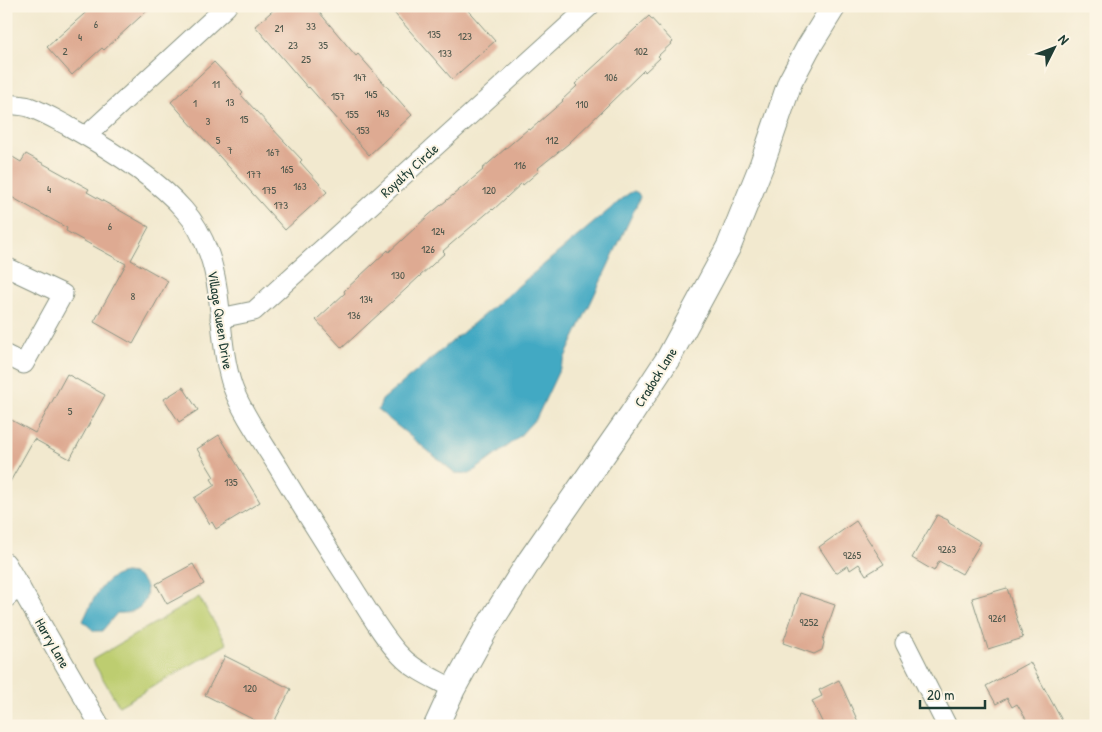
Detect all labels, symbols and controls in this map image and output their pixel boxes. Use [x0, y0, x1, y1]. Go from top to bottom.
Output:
house number: 6 [94, 17, 99, 31]
house number: 33 [306, 19, 316, 33]
house number: 21 [274, 21, 284, 35]
north arrow [1030, 22, 1080, 72]
house number: 135 [427, 27, 441, 41]
house number: 123 [458, 29, 472, 43]
house number: 4 [78, 30, 82, 44]
text: N [1054, 30, 1074, 48]
house number: 23 [288, 38, 298, 52]
house number: 35 [318, 38, 328, 52]
house number: 2 [62, 44, 68, 58]
house number: 102 [634, 44, 648, 58]
house number: 133 [438, 46, 452, 60]
house number: 25 [301, 52, 311, 66]
house number: 147 [353, 70, 367, 84]
house number: 106 [604, 70, 618, 84]
house number: 11 [212, 77, 220, 91]
house number: 145 [365, 87, 378, 101]
house number: 157 [331, 89, 345, 103]
house number: 13 [226, 95, 235, 109]
house number: 1 [193, 96, 197, 110]
house number: 110 [576, 97, 589, 111]
house number: 143 [376, 106, 390, 120]
house number: 155 [345, 107, 359, 121]
house number: 15 [240, 112, 249, 126]
house number: 3 [206, 114, 211, 128]
house number: 153 [356, 123, 370, 137]
house number: 5 [216, 133, 221, 147]
house number: 112 [545, 133, 559, 147]
street label: Royalty Circle [376, 139, 443, 202]
house number: 7 [227, 143, 233, 157]
house number: 167 [266, 145, 280, 159]
house number: 116 [514, 158, 527, 172]
house number: 165 [280, 162, 294, 176]
house number: 177 [247, 167, 261, 181]
house number: 163 [293, 179, 307, 193]
house number: 4 [47, 182, 51, 196]
house number: 175 [262, 183, 276, 197]
house number: 120 [482, 183, 496, 197]
house number: 173 [274, 198, 288, 212]
house number: 6 [108, 219, 113, 233]
house number: 124 [431, 224, 445, 238]
house number: 126 [421, 242, 435, 256]
house number: 130 [391, 268, 405, 282]
street label: Village Queen Drive [203, 269, 238, 371]
house number: 8 [131, 289, 136, 303]
house number: 134 [359, 292, 373, 306]
house number: 136 [347, 308, 361, 322]
street label: Cradock Lane [629, 343, 681, 410]
house number: 5 [68, 404, 73, 418]
house number: 135 [224, 475, 238, 489]
house number: 9263 [938, 542, 956, 556]
house number: 9265 [843, 548, 861, 562]
house number: 9261 [988, 611, 1006, 625]
street label: Harry Lane [30, 615, 75, 672]
house number: 9252 [800, 615, 819, 629]
scale bar [920, 677, 984, 709]
house number: 120 [243, 681, 257, 695]
text: 20 m [927, 684, 954, 705]

